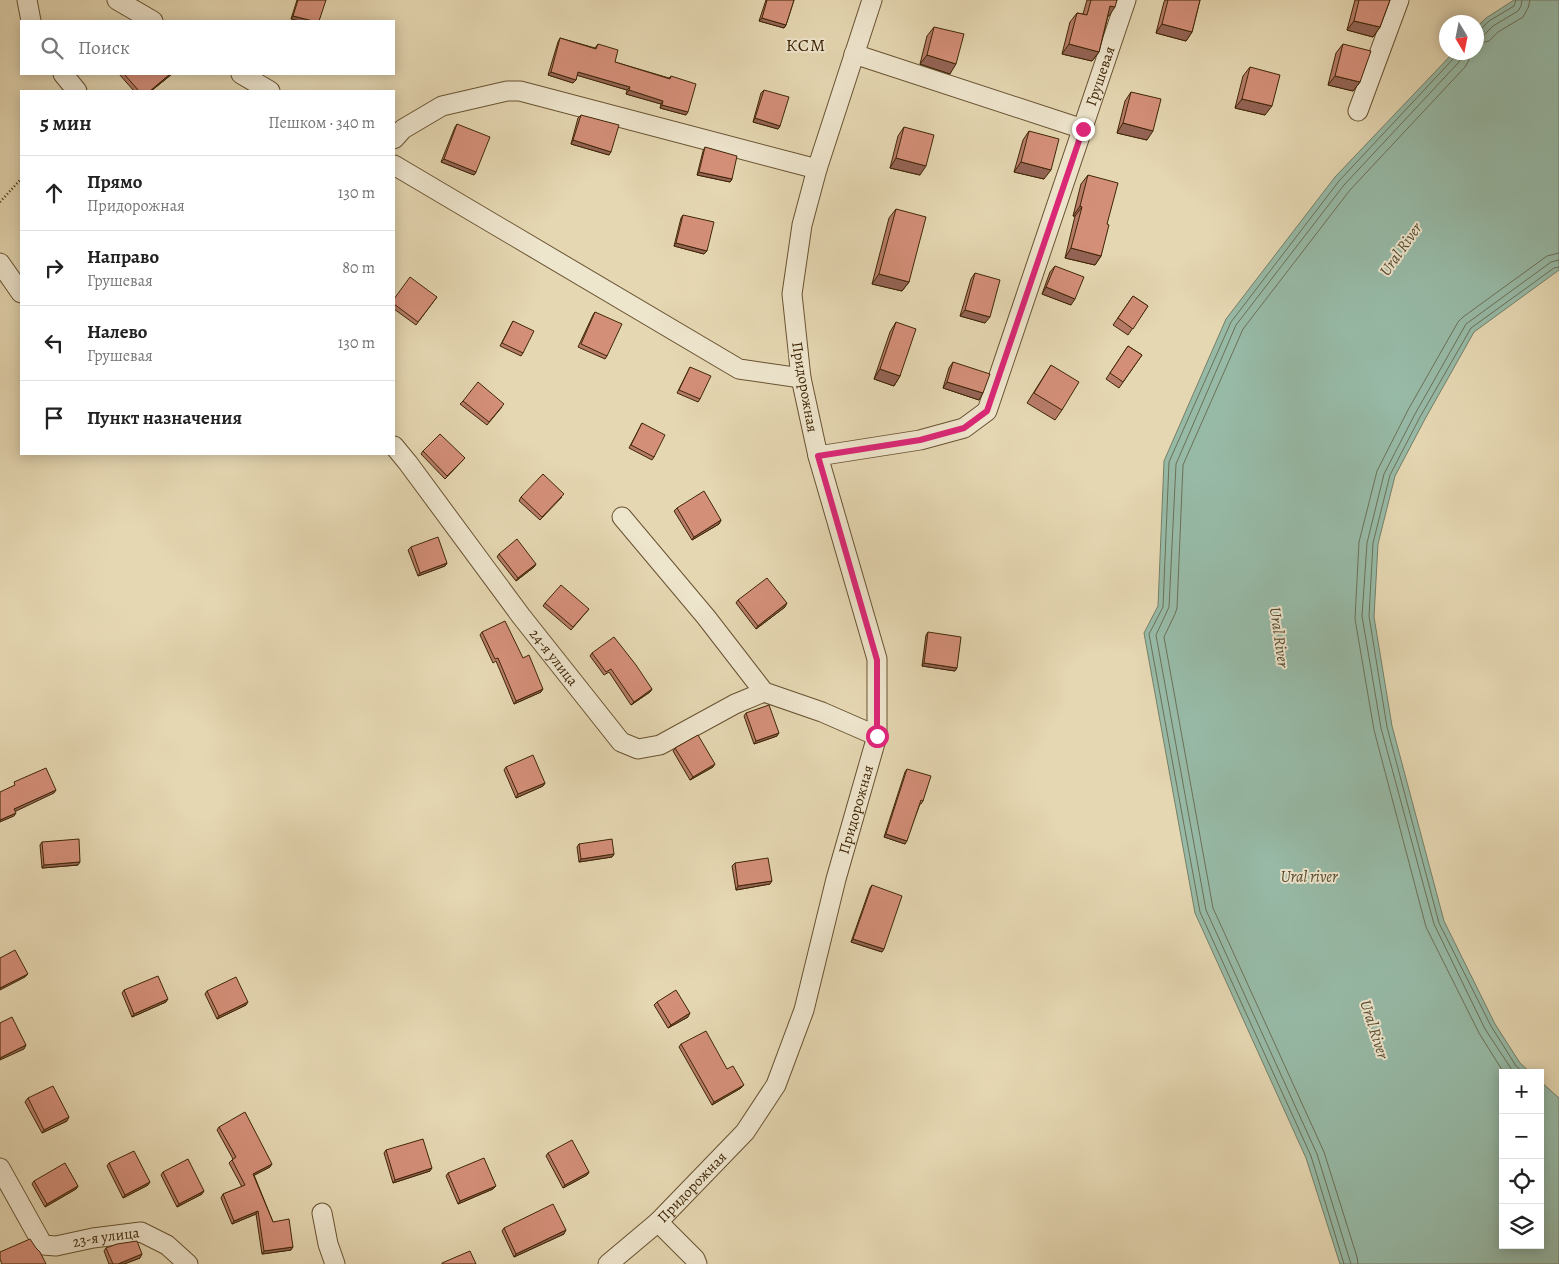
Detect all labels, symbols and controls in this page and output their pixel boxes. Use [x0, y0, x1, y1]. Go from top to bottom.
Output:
north arrow [1439, 15, 1484, 60]
search box [20, 20, 395, 75]
district label: КСМ [786, 33, 826, 57]
icon: search [38, 34, 66, 62]
text: Поиск [78, 35, 130, 61]
street label: Грушевая [1081, 44, 1120, 109]
text: 5 мин [40, 109, 92, 137]
text: Пешком · 340 m [268, 112, 375, 134]
route end [1072, 118, 1095, 141]
text: Прямо [87, 169, 142, 195]
icon: ahead [40, 179, 68, 207]
text: 130 m [338, 182, 375, 204]
text: Придорожная [87, 195, 185, 217]
water label: Ural River [1374, 218, 1428, 281]
text: Направо [87, 244, 159, 270]
icon: right [40, 254, 68, 282]
text: 80 m [342, 257, 375, 279]
text: Грушевая [87, 270, 153, 292]
text: Налево [87, 319, 147, 345]
icon: left [40, 329, 68, 357]
text: 130 m [338, 332, 375, 354]
street label: Придорожная [787, 340, 823, 434]
text: Грушевая [87, 345, 153, 367]
icon: arrive [40, 404, 68, 432]
text: Пункт назначения [87, 405, 242, 431]
water label: Ural River [1264, 605, 1294, 669]
street label: 24-я улица [525, 625, 583, 690]
route start [866, 725, 889, 748]
street label: Придорожная [834, 763, 878, 856]
water label: Ural river [1280, 866, 1338, 888]
water label: Ural River [1354, 997, 1394, 1062]
map controls [1499, 1069, 1544, 1249]
button: + [1499, 1069, 1544, 1114]
button: − [1499, 1114, 1544, 1159]
street label: Придорожная [653, 1147, 731, 1227]
button: locate [1499, 1159, 1544, 1204]
button: layers [1499, 1204, 1544, 1249]
street label: 23-я улица [71, 1222, 141, 1252]

